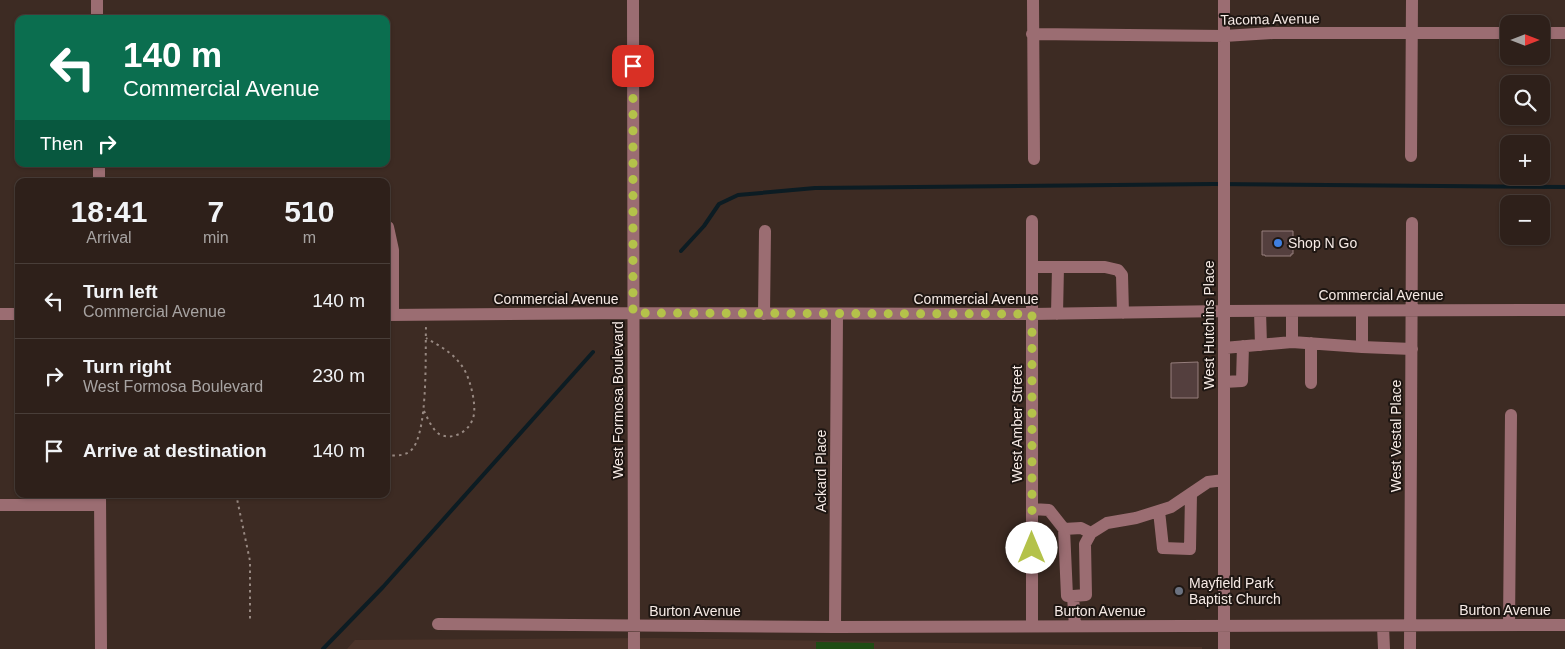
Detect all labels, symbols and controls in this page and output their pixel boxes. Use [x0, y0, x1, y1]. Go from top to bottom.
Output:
street label: Tacoma Avenue [1220, 10, 1320, 28]
north arrow [1500, 15, 1550, 65]
map controls [1500, 15, 1550, 245]
icon: left [40, 35, 105, 100]
text: 140 m [123, 35, 222, 74]
pin [612, 45, 654, 87]
icon: arrive [619, 52, 647, 80]
button: search [1500, 75, 1550, 125]
text: Commercial Avenue [123, 76, 319, 101]
icon: right [93, 130, 121, 158]
text: Then [40, 133, 83, 154]
button: + [1500, 135, 1550, 185]
text: 18:41 [71, 195, 147, 228]
text: 7 [207, 195, 224, 228]
text: 510 [284, 195, 334, 228]
button: − [1500, 195, 1550, 245]
text: Arrival [86, 229, 132, 246]
text: min [203, 229, 229, 246]
text: m [303, 229, 316, 246]
place label: Shop N Go [1288, 235, 1357, 251]
marker: Shop N Go [1272, 237, 1284, 249]
street label: West Hutchins Place [1201, 260, 1217, 389]
text: Turn left [83, 281, 158, 302]
icon: left [40, 287, 68, 315]
street label: Commercial Avenue [1318, 287, 1444, 303]
text: 140 m [312, 290, 365, 311]
street label: Commercial Avenue [493, 291, 619, 307]
street label: Commercial Avenue [913, 291, 1039, 307]
text: Commercial Avenue [83, 303, 226, 320]
street label: West Formosa Boulevard [610, 321, 626, 479]
text: Turn right [83, 356, 171, 377]
icon: right [40, 362, 68, 390]
text: 230 m [312, 365, 365, 386]
street label: West Amber Street [1009, 365, 1025, 483]
text: West Formosa Boulevard [83, 378, 263, 395]
street label: West Vestal Place [1388, 380, 1404, 492]
street label: Ackard Place [813, 430, 829, 512]
icon: arrive [40, 437, 68, 465]
text: Arrive at destination [83, 440, 267, 461]
text: 140 m [312, 440, 365, 461]
position arrow [1005, 521, 1057, 573]
place label: Mayfield Park Baptist Church [1189, 575, 1281, 607]
marker: Mayfield Park Baptist Church [1173, 585, 1185, 597]
street label: Burton Avenue [1459, 602, 1551, 618]
street label: Burton Avenue [649, 603, 741, 619]
street label: Burton Avenue [1054, 603, 1146, 619]

